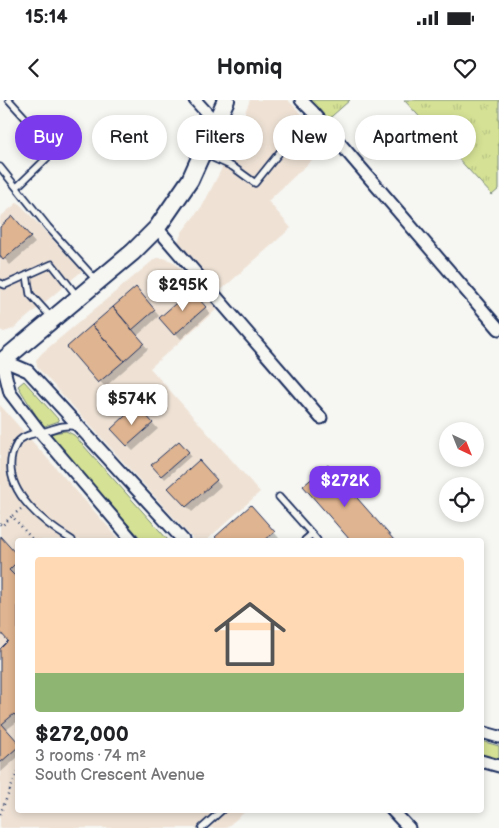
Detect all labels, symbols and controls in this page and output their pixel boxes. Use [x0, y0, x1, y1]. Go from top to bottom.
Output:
text: 15:14 [25, 6, 68, 29]
icon: back [20, 54, 48, 82]
text: Homiq [217, 54, 282, 81]
icon: heart [451, 54, 479, 82]
chip: Buy [15, 115, 82, 160]
chip: Rent [92, 115, 167, 160]
chip: Filters [177, 115, 263, 160]
chip: New [273, 115, 345, 160]
chip: Apartment [355, 115, 476, 160]
pin: $295K [148, 270, 218, 312]
text: $295K [158, 276, 208, 295]
pin: $574K [97, 384, 167, 426]
text: $574K [108, 390, 156, 409]
north arrow [439, 422, 484, 468]
map controls [439, 422, 484, 522]
pin: $272K [310, 466, 380, 508]
text: $272K [320, 472, 370, 491]
button: locate [439, 477, 484, 522]
icon: home [205, 589, 295, 679]
text: $272,000 [35, 722, 129, 747]
text: 3 rooms · 74 m² [35, 747, 146, 766]
text: South Crescent Avenue [35, 766, 205, 785]

